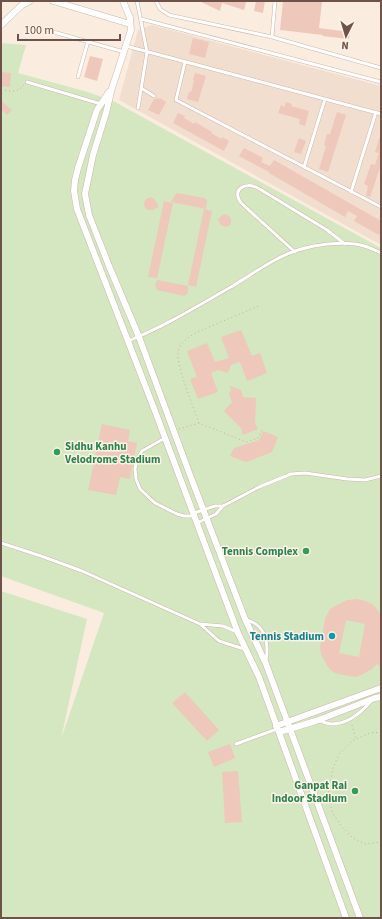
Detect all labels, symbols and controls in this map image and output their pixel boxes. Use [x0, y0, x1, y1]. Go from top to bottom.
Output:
scale bar [18, 16, 120, 42]
north arrow [326, 16, 366, 56]
text: 100 m [24, 22, 54, 39]
text: N [341, 38, 349, 53]
place label: Sidhu Kanhu Velodrome Stadium [64, 439, 160, 467]
marker: Sidhu Kanhu Velodrome Stadium [52, 447, 62, 457]
place label: Tennis Complex [222, 544, 298, 559]
marker: Tennis Complex [301, 546, 311, 556]
place label: Tennis Stadium [250, 629, 324, 644]
marker: Tennis Stadium [327, 631, 337, 641]
place label: Ganpat Rai Indoor Stadium [272, 778, 347, 806]
marker: Ganpat Rai Indoor Stadium [350, 786, 360, 796]

